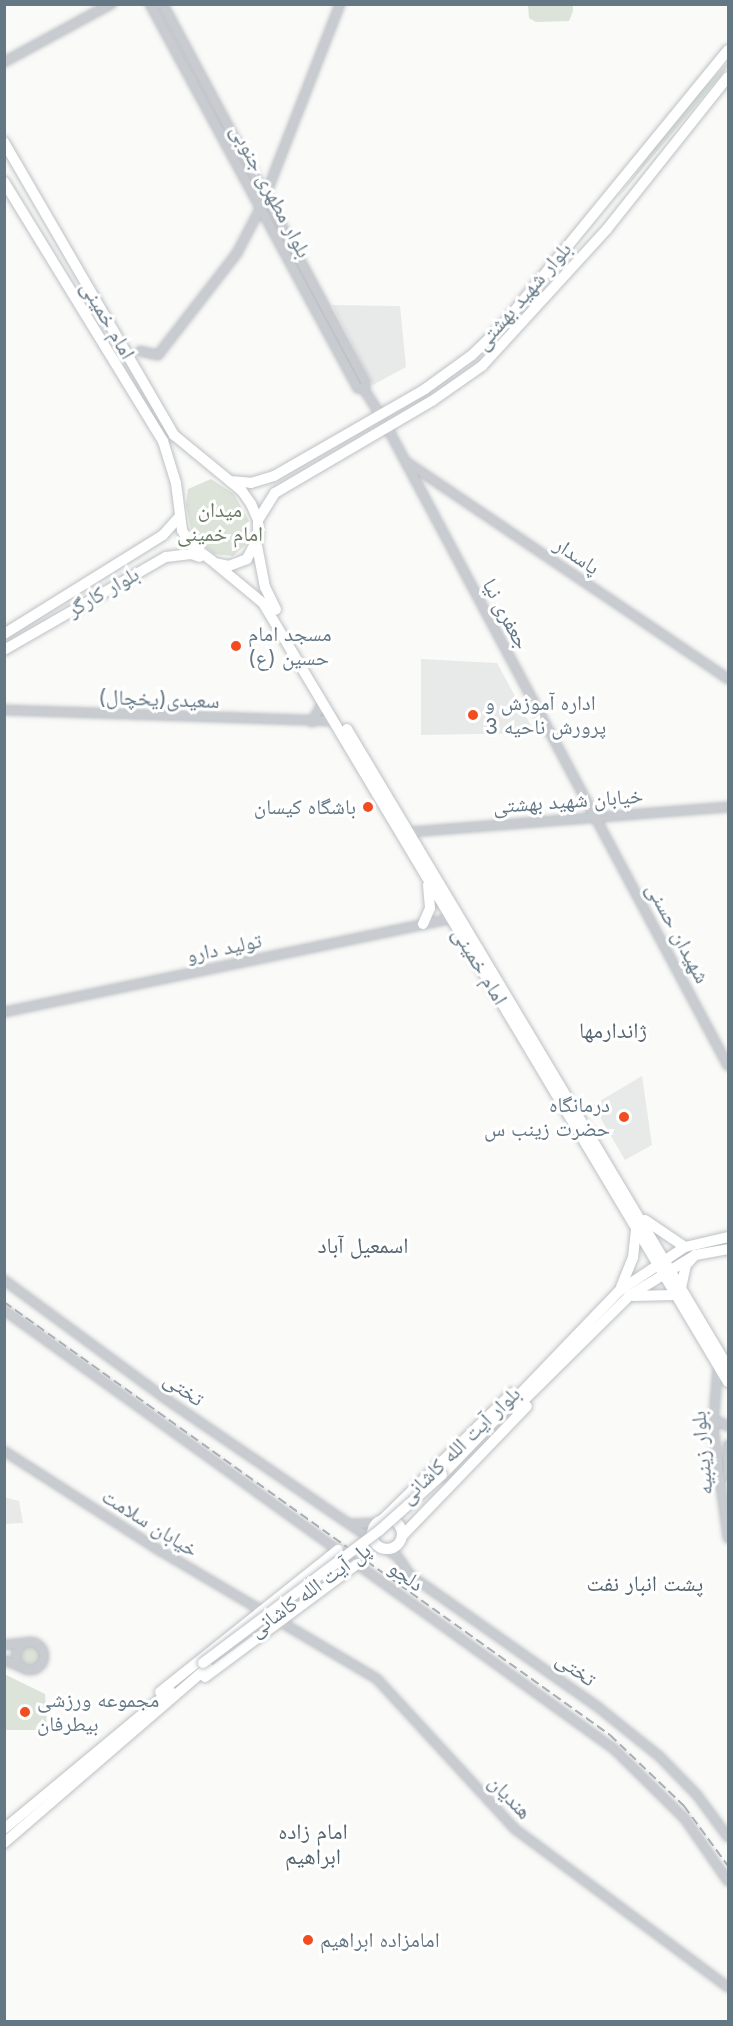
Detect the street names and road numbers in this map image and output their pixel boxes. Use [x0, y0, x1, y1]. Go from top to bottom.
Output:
street label: بلوار مطهری جنوبی [225, 120, 317, 262]
street label: بلوار شهید بهشتی [469, 237, 577, 355]
street label: امام خمینی [76, 276, 140, 364]
street label: پاسدار [549, 532, 605, 580]
street label: بلوار کارگر [62, 561, 144, 623]
street label: جعفری نیا [477, 574, 535, 654]
street label: سعیدی(یخچال) [98, 684, 220, 714]
street label: خیابان شهید بهشتی [492, 783, 644, 819]
street label: شهیدان حسنی [641, 878, 715, 988]
street label: امام خمینی [447, 923, 513, 1009]
street label: تولید دارو [184, 928, 264, 968]
street label: تختی [159, 1366, 209, 1412]
street label: بلوار آیت الله کاشانی [394, 1381, 526, 1509]
street label: بلوار زینبیه [686, 1410, 718, 1496]
street label: خیابان سلامت [97, 1483, 203, 1563]
street label: پل آیت الله کاشانی [244, 1537, 376, 1643]
street label: دلجو [384, 1555, 428, 1597]
street label: تختی [551, 1646, 601, 1692]
street label: هندیان [483, 1770, 537, 1824]

